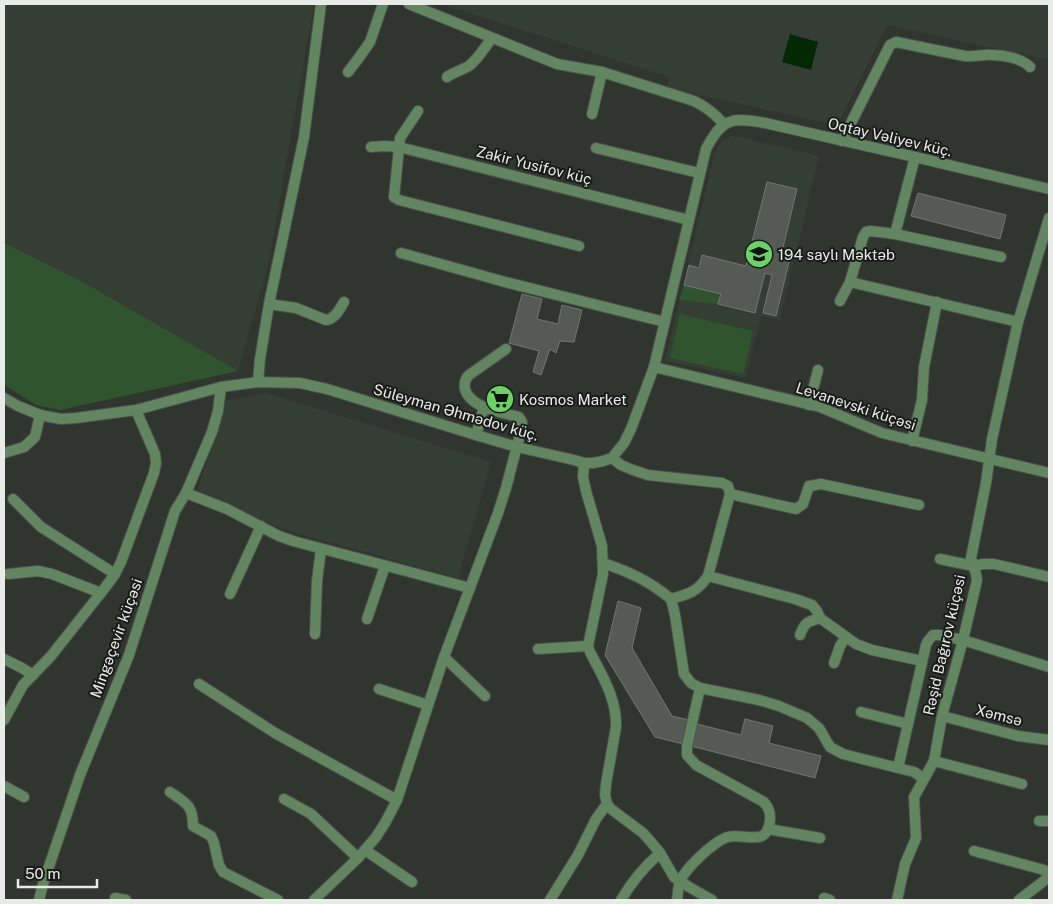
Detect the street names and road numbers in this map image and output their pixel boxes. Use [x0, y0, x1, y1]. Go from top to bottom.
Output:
street label: Oqtay Vəliyev küç. [826, 114, 954, 160]
street label: Zakir Yusifov küç [474, 142, 594, 188]
street label: Levanevski küçəsi [794, 379, 918, 433]
street label: Süleyman Əhmədov küç. [372, 380, 540, 444]
street label: Rəşid Bağırov küçəsi [920, 573, 968, 717]
street label: Mingəçevir küçəsi [87, 576, 145, 700]
street label: Xəmsə [974, 701, 1024, 729]

